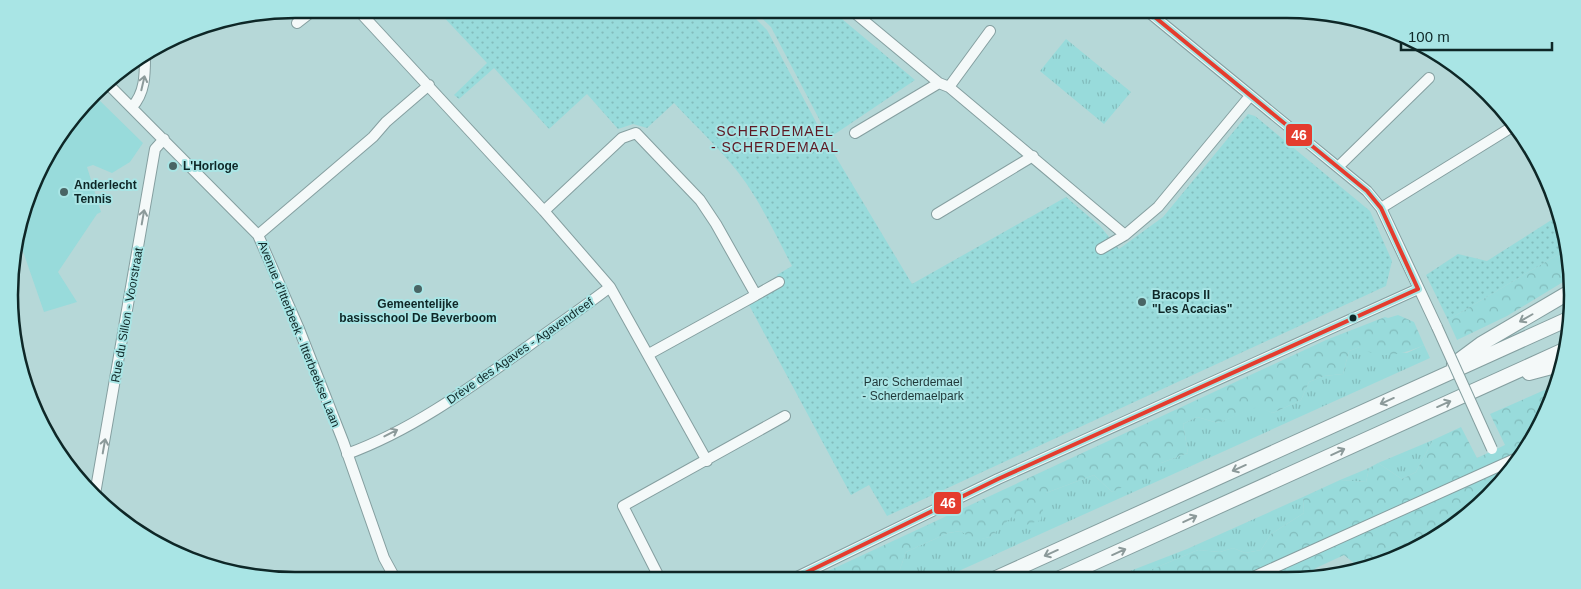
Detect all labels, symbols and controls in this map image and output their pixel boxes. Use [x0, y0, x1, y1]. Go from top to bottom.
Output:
scale bar [1401, 20, 1552, 52]
text: 100 m [1408, 28, 1450, 45]
one-way arrow [139, 76, 148, 92]
district label: SCHERDEMAEL - SCHERDEMAAL [711, 123, 839, 155]
line badge: 46 [1285, 123, 1313, 147]
text: 46 [1291, 127, 1307, 143]
place label: L'Horloge [183, 159, 239, 173]
marker: L'Horloge [167, 160, 179, 172]
place label: Anderlecht Tennis [74, 178, 137, 206]
marker: Anderlecht Tennis [58, 186, 70, 198]
one-way arrow [139, 209, 149, 225]
street label: Avenue d'Itterbeek - Itterbeekse Laan [255, 239, 343, 429]
street label: Rue du Sillon - Voorstraat [108, 246, 146, 384]
marker: Gemeentelijke basisschool De Beverboom [412, 283, 424, 295]
place label: Bracops II "Les Acacias" [1152, 288, 1232, 316]
street label: Drève des Agaves - Agavendreef [444, 295, 596, 407]
marker: Bracops II "Les Acacias" [1136, 296, 1148, 308]
place label: Gemeentelijke basisschool De Beverboom [339, 297, 497, 325]
unlabelled marker [1348, 313, 1358, 323]
one-way arrow [1519, 314, 1534, 323]
park label: Parc Scherdemael - Scherdemaelpark [862, 375, 965, 403]
one-way arrow [1380, 396, 1395, 406]
one-way arrow [1436, 399, 1451, 408]
one-way arrow [384, 428, 399, 438]
one-way arrow [99, 439, 109, 455]
one-way arrow [1330, 447, 1345, 456]
one-way arrow [1232, 463, 1247, 473]
line badge: 46 [933, 491, 962, 515]
text: 46 [940, 495, 956, 511]
one-way arrow [1182, 514, 1197, 524]
one-way arrow [1111, 546, 1126, 556]
one-way arrow [1044, 548, 1059, 558]

